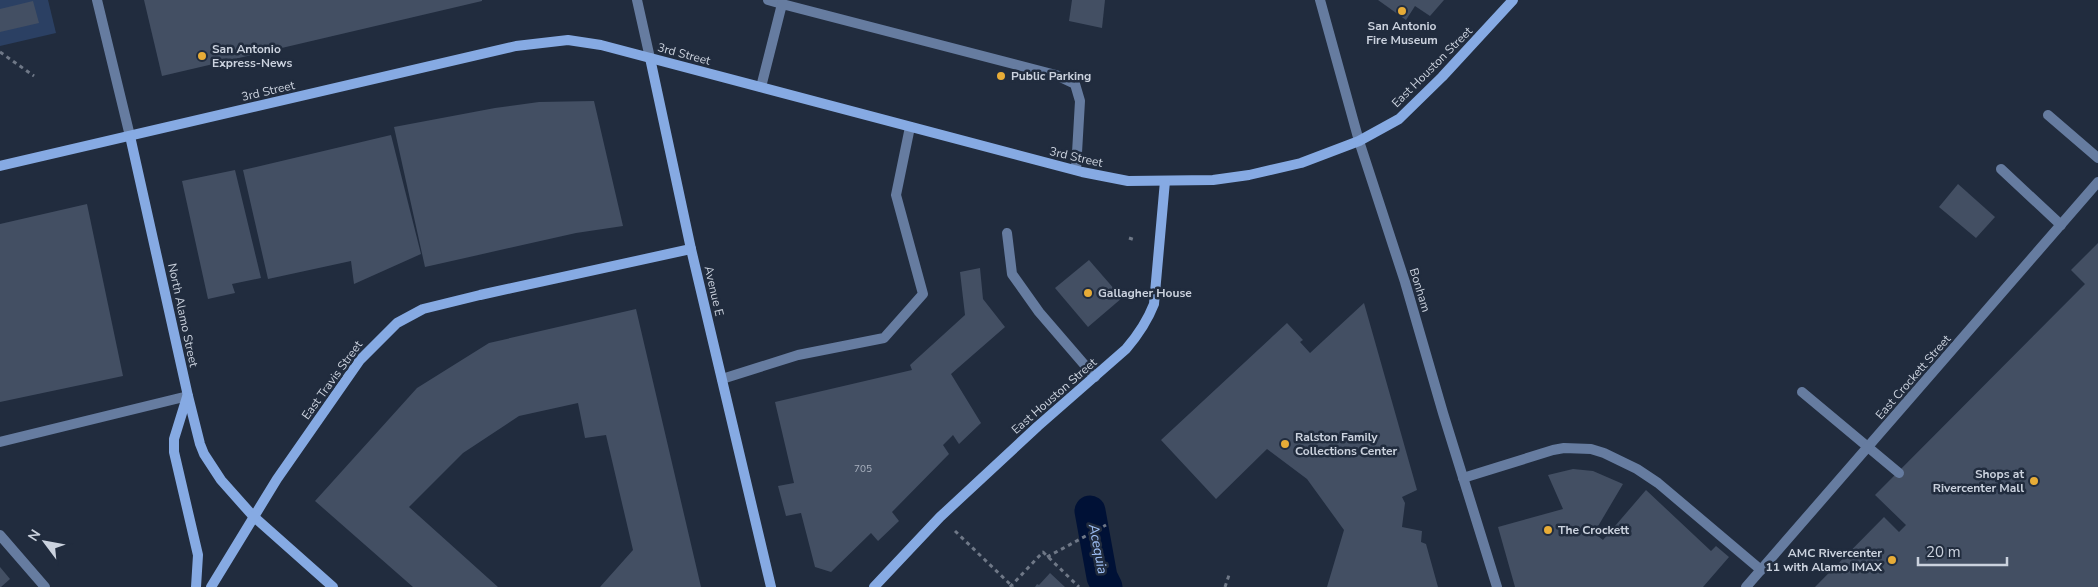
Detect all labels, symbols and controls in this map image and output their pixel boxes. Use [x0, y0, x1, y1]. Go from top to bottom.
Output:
marker: San Antonio Fire Museum [1396, 5, 1408, 17]
place label: San Antonio Fire Museum [1366, 18, 1438, 48]
street label: East Houston Street [1388, 23, 1476, 111]
street label: 3rd Street [656, 39, 713, 69]
place label: San Antonio Express-News [212, 41, 292, 71]
marker: San Antonio Express-News [196, 50, 208, 62]
place label: Public Parking [1011, 68, 1091, 84]
marker: Public Parking [995, 70, 1007, 82]
street label: 3rd Street [240, 77, 297, 105]
street label: 3rd Street [1048, 143, 1105, 171]
street label: North Alamo Street [164, 262, 202, 369]
street label: Avenue E [700, 264, 728, 318]
street label: Bonham [1406, 266, 1434, 314]
place label: Gallagher House [1098, 285, 1192, 301]
marker: Gallagher House [1082, 287, 1094, 299]
street label: East Crockett Street [1872, 331, 1955, 423]
street label: East Travis Street [298, 337, 366, 423]
street label: East Houston Street [1008, 354, 1101, 437]
place label: Ralston Family Collections Center [1295, 429, 1397, 459]
marker: Ralston Family Collections Center [1279, 438, 1291, 450]
house number: 705 [854, 462, 872, 476]
place label: Shops at Rivercenter Mall [1933, 466, 2024, 496]
marker: Shops at Rivercenter Mall [2028, 475, 2040, 487]
north arrow [20, 517, 70, 567]
water label: Acequia [1084, 521, 1112, 576]
place label: The Crockett [1558, 522, 1630, 538]
marker: The Crockett [1542, 524, 1554, 536]
text: N [24, 526, 45, 545]
scale bar [1918, 534, 2007, 566]
text: 20 m [1926, 542, 1961, 562]
place label: AMC Rivercenter 11 with Alamo IMAX [1766, 545, 1883, 575]
marker: AMC Rivercenter 11 with Alamo IMAX [1886, 554, 1898, 566]

